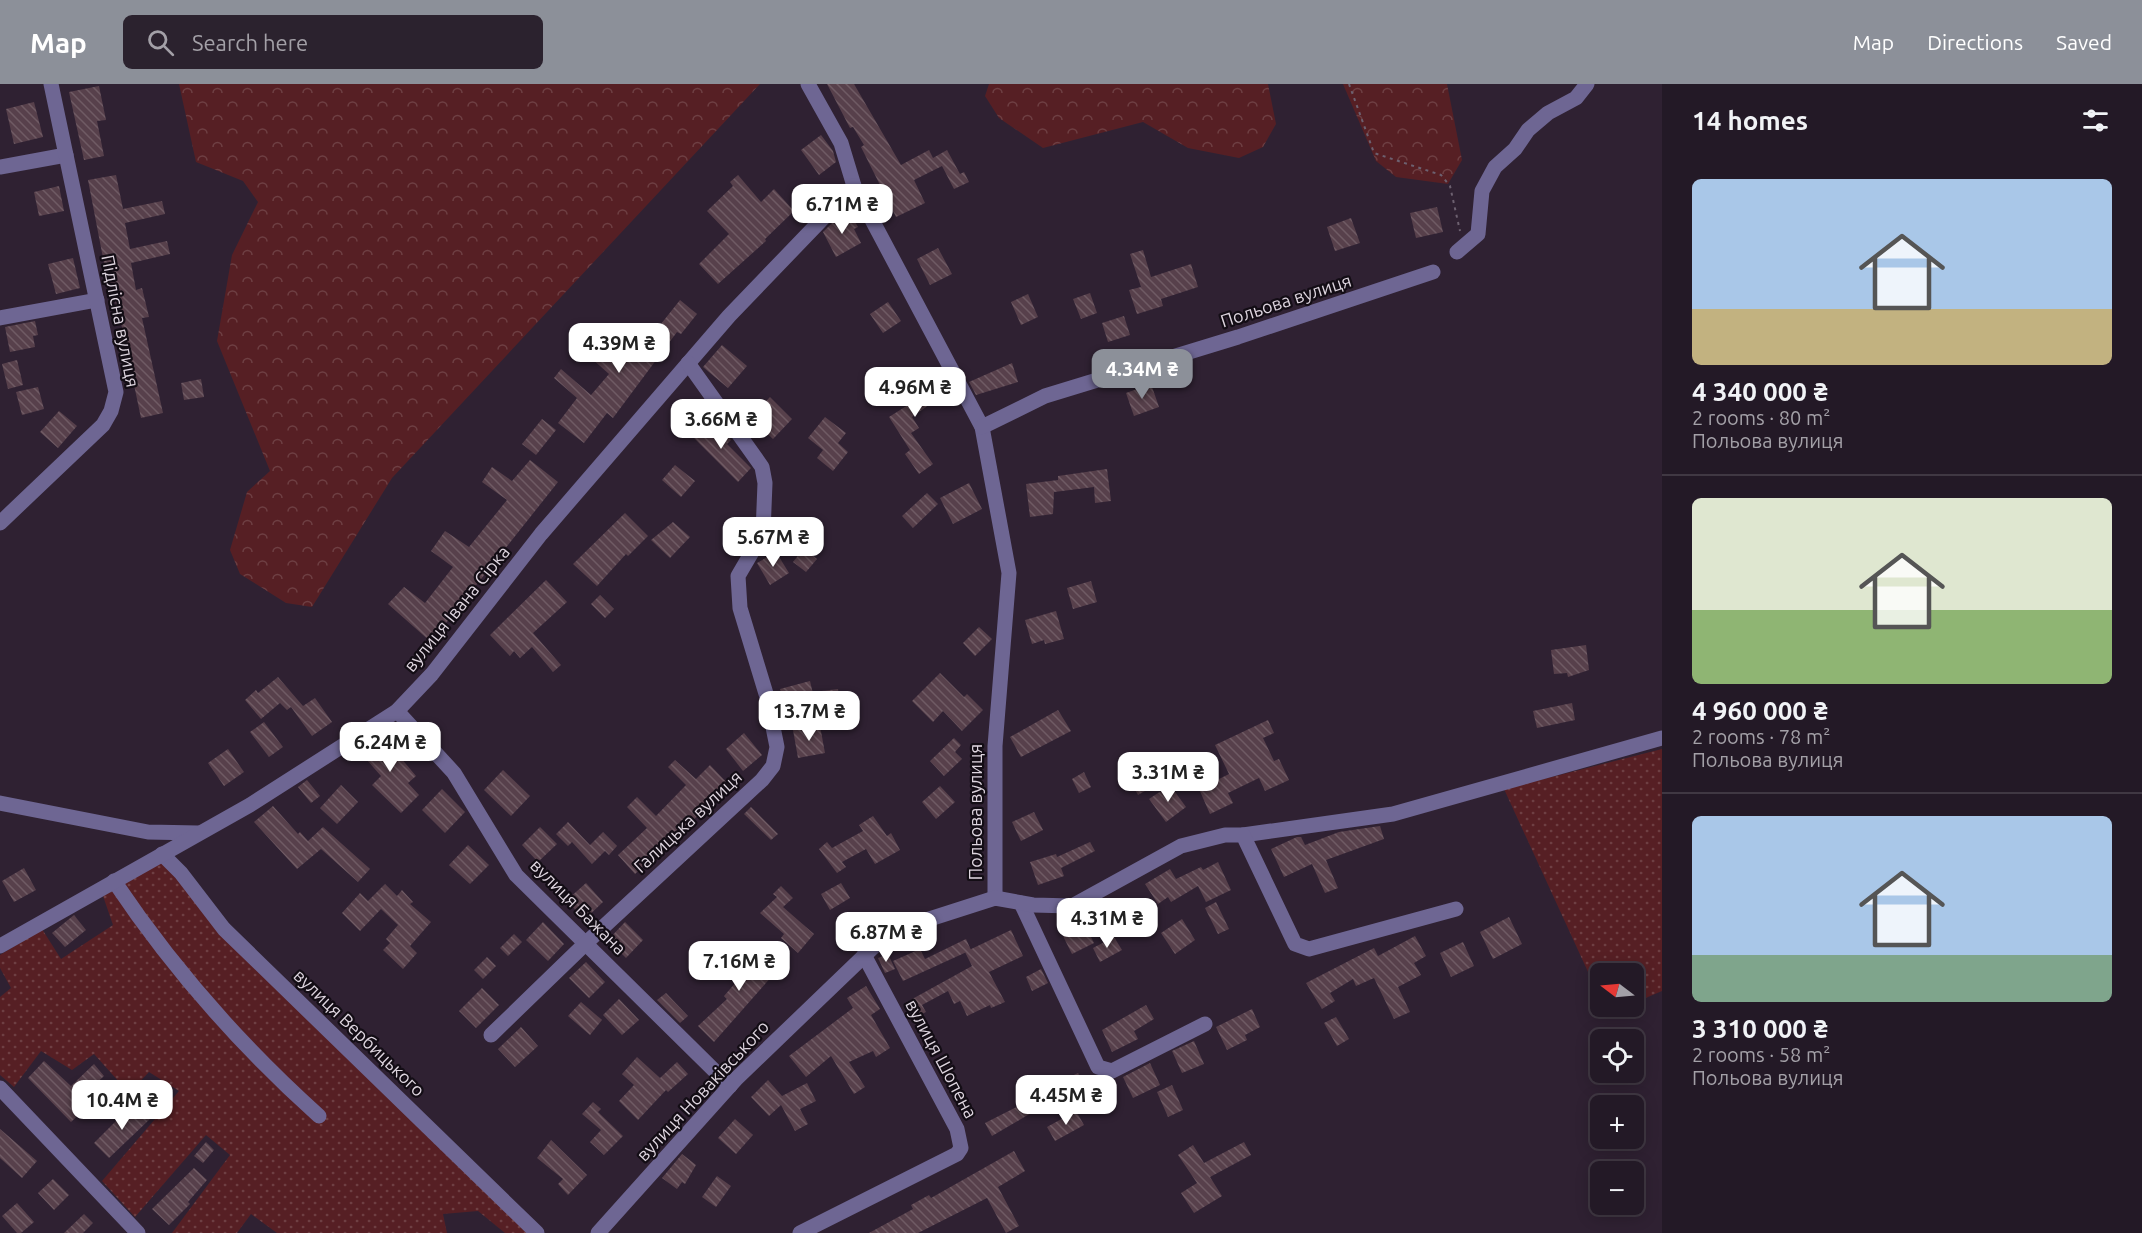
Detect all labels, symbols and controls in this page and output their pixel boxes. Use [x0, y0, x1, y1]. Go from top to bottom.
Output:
search box [123, 15, 543, 69]
icon: search [144, 26, 177, 59]
text: Map [30, 27, 87, 58]
text: Search here [192, 30, 308, 55]
text: Map [1853, 30, 1894, 54]
text: Directions [1927, 30, 2023, 54]
text: Saved [2056, 30, 2112, 54]
icon: filters [2079, 104, 2112, 137]
text: 14 homes [1692, 106, 1808, 135]
pin: 6.71M ₴ [787, 184, 897, 235]
text: 6.71M ₴ [806, 192, 878, 215]
icon: home [1848, 218, 1956, 326]
street label: Підлісна вулиця [98, 253, 144, 389]
street label: Польова вулиця [1218, 269, 1354, 331]
pin: 4.39M ₴ [564, 323, 674, 374]
text: 4.39M ₴ [583, 331, 655, 354]
pin: 4.34M ₴ [1087, 349, 1197, 400]
text: 4.34M ₴ [1106, 357, 1178, 380]
pin: 4.96M ₴ [860, 367, 970, 418]
text: 4.96M ₴ [879, 375, 951, 398]
text: 4 340 000 ₴ [1692, 377, 1828, 406]
pin: 3.66M ₴ [666, 399, 776, 450]
text: 2 rooms · 80 m² [1692, 406, 1830, 429]
text: 3.66M ₴ [685, 407, 757, 430]
text: Польова вулиця [1692, 429, 1843, 452]
pin: 5.67M ₴ [718, 517, 828, 568]
text: 5.67M ₴ [737, 525, 809, 548]
icon: home [1848, 537, 1956, 645]
street label: вулиця Івана Сірка [399, 542, 513, 675]
pin: 13.7M ₴ [754, 691, 864, 742]
text: 4 960 000 ₴ [1692, 696, 1828, 725]
text: 13.7M ₴ [773, 699, 845, 722]
pin: 6.24M ₴ [335, 722, 445, 773]
text: 2 rooms · 78 m² [1692, 725, 1830, 748]
text: 6.24M ₴ [354, 730, 426, 753]
street label: Польова вулиця [965, 744, 985, 880]
text: Польова вулиця [1692, 748, 1843, 771]
pin: 3.31M ₴ [1113, 752, 1223, 803]
text: 3.31M ₴ [1132, 760, 1204, 783]
street label: Галицька вулиця [629, 766, 745, 876]
street label: вулиця Бажана [527, 855, 630, 958]
icon: home [1848, 855, 1956, 963]
pin: 4.31M ₴ [1052, 898, 1162, 949]
text: 4.31M ₴ [1071, 906, 1143, 929]
pin: 6.87M ₴ [831, 912, 941, 963]
text: 6.87M ₴ [850, 920, 922, 943]
pin: 7.16M ₴ [684, 941, 794, 992]
text: 7.16M ₴ [703, 949, 775, 972]
north arrow [1590, 963, 1644, 1017]
map controls [1590, 963, 1644, 1215]
street label: вулиця Вербицького [290, 965, 429, 1100]
street label: вулиця Шопена [902, 996, 982, 1121]
text: 3 310 000 ₴ [1692, 1014, 1828, 1043]
street label: вулиця Новаківського [632, 1016, 773, 1165]
button: locate [1590, 1029, 1644, 1083]
text: 2 rooms · 58 m² [1692, 1043, 1830, 1066]
text: Польова вулиця [1692, 1066, 1843, 1089]
pin: 4.45M ₴ [1011, 1075, 1121, 1126]
pin: 10.4M ₴ [67, 1080, 177, 1131]
text: 4.45M ₴ [1030, 1083, 1102, 1106]
text: 10.4M ₴ [86, 1088, 158, 1111]
button: + [1590, 1095, 1644, 1149]
button: − [1590, 1161, 1644, 1215]

